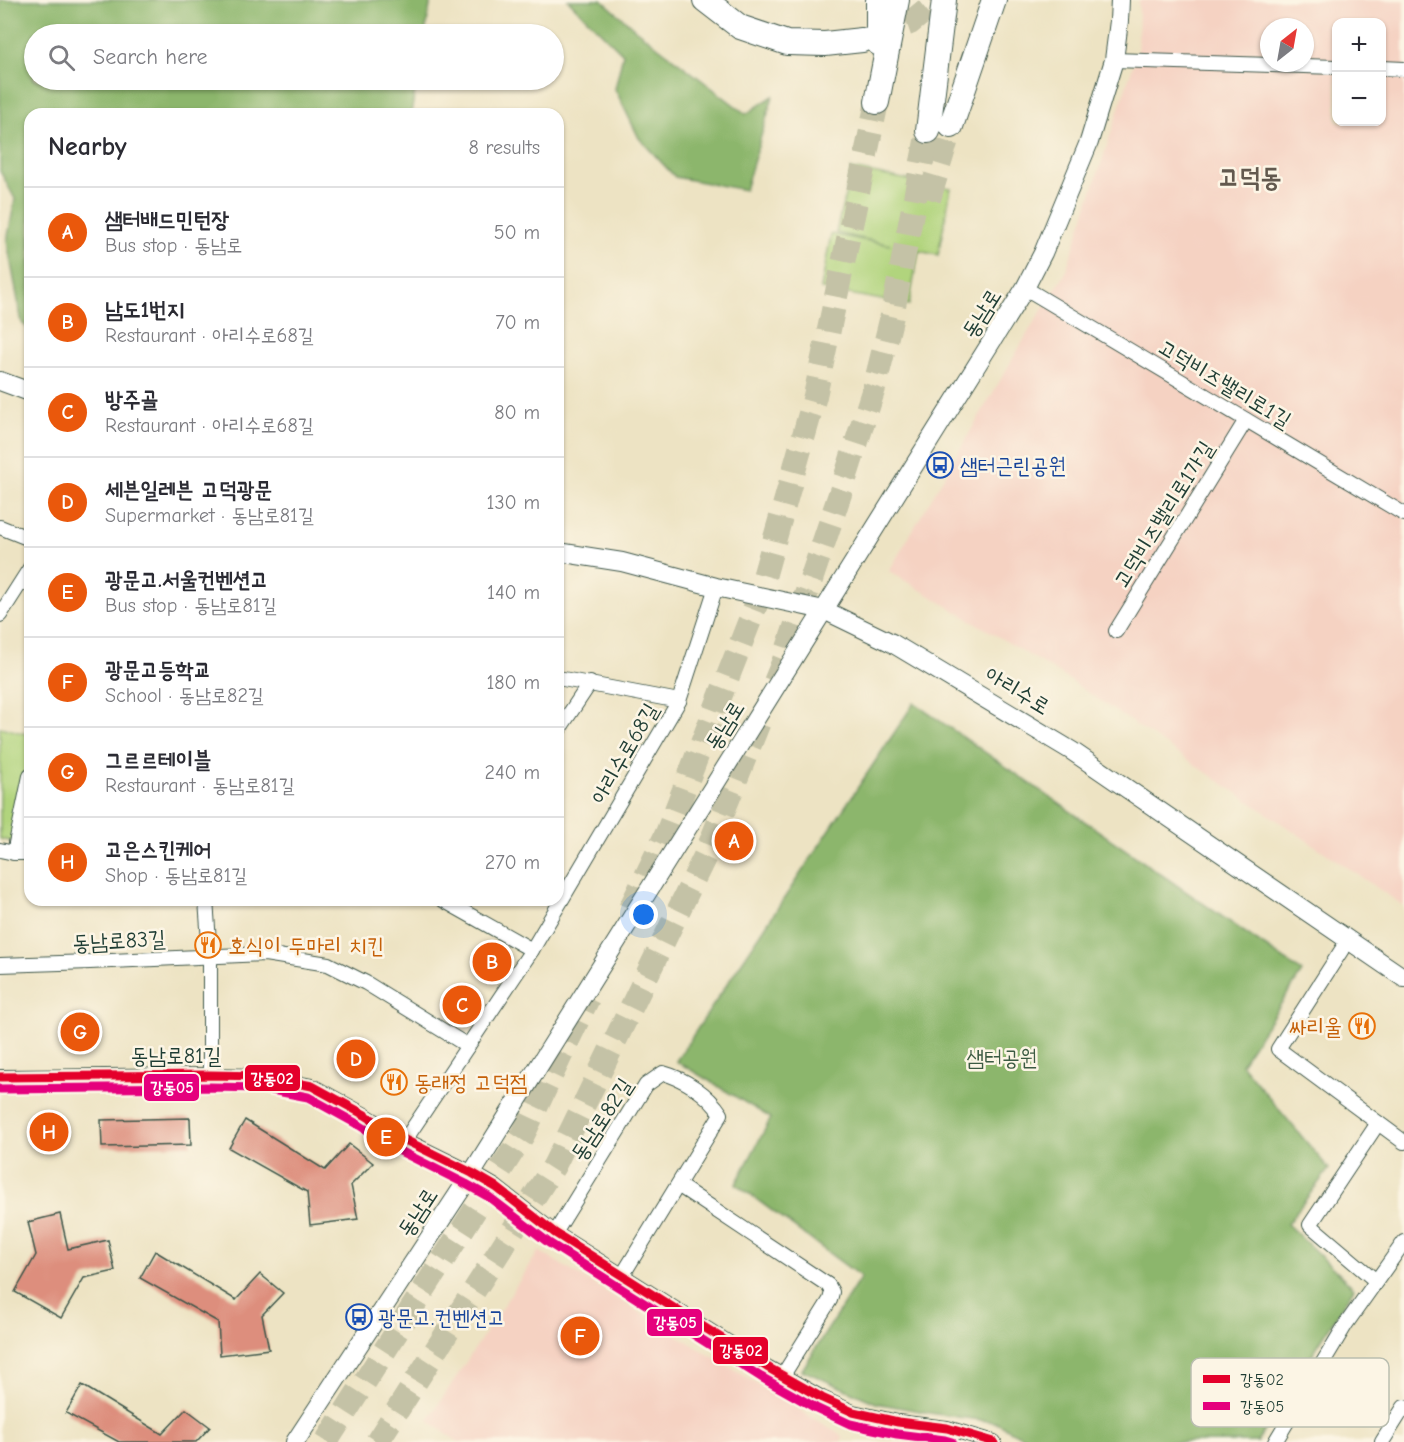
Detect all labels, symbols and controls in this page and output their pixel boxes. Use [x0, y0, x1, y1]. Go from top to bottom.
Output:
north arrow [1260, 18, 1314, 72]
map controls [1332, 18, 1386, 126]
button: + [1332, 18, 1386, 72]
search box [24, 24, 564, 90]
icon: search [45, 41, 78, 74]
text: Search here [93, 44, 208, 70]
button: − [1332, 72, 1386, 126]
text: Nearby [48, 132, 127, 162]
text: 8 results [468, 136, 540, 159]
district label: 고덕동 [1219, 163, 1281, 193]
text: 샘터배드민턴장 [105, 207, 229, 233]
text: A [62, 221, 73, 244]
text: 50 m [494, 221, 540, 244]
text: Bus stop · 동남로 [105, 234, 242, 257]
street label: 동남로 [957, 284, 1007, 343]
text: 남도1번지 [105, 297, 184, 323]
text: B [61, 311, 74, 334]
text: 70 m [495, 311, 540, 334]
text: Restaurant · 아리수로68길 [105, 324, 314, 347]
street label: 고덕비즈밸리로1길 [1153, 334, 1296, 434]
text: 방주골 [105, 387, 158, 413]
text: C [61, 401, 74, 424]
text: 80 m [494, 401, 540, 424]
text: Restaurant · 아리수로68길 [105, 414, 314, 437]
street label: 고덕비즈밸리로1가길 [1108, 436, 1220, 593]
bus stop icon: 샘터근린공원 [925, 450, 955, 480]
place label: 샘터근린공원 [960, 453, 1066, 479]
text: 세븐일레븐 고덕광문 [105, 477, 272, 503]
text: D [61, 491, 74, 514]
text: 130 m [487, 491, 540, 514]
text: Supermarket · 동남로81길 [105, 504, 314, 527]
text: 광문고.서울컨벤션고 [105, 567, 268, 593]
text: E [62, 581, 73, 604]
text: 140 m [487, 581, 540, 604]
text: Bus stop · 동남로81길 [105, 594, 277, 617]
text: 광문고등학교 [105, 657, 211, 683]
street label: 아리수로 [980, 661, 1055, 720]
text: F [62, 671, 73, 694]
text: 180 m [486, 671, 540, 694]
text: School · 동남로82길 [105, 684, 264, 707]
street label: 동남로 [700, 696, 750, 755]
street label: 아리수로68길 [586, 698, 664, 808]
text: 그르르테이블 [105, 747, 211, 773]
text: G [60, 761, 75, 784]
text: 240 m [485, 761, 540, 784]
text: Restaurant · 동남로81길 [105, 774, 295, 797]
pin: A [714, 818, 754, 864]
text: 고은스킨케어 [105, 837, 211, 863]
text: H [60, 851, 75, 874]
text: 270 m [485, 851, 540, 874]
text: Shop · 동남로81길 [105, 864, 247, 887]
your location [629, 900, 658, 929]
street label: 동남로83길 [72, 926, 167, 956]
restaurant icon: 호식이 두마리 치킨 [193, 930, 223, 960]
place label: 호식이 두마리 치킨 [228, 933, 384, 959]
pin: B [472, 940, 512, 984]
pin: C [442, 982, 482, 1028]
pin: G [60, 1010, 100, 1054]
restaurant icon: 싸리울 [1347, 1011, 1377, 1041]
place label: 싸리울 [1289, 1014, 1342, 1040]
pin: D [336, 1036, 376, 1082]
street label: 동남로81길 [131, 1043, 222, 1069]
park label: 샘터공원 [967, 1045, 1037, 1071]
line badge: 강동02 [244, 1064, 301, 1092]
restaurant icon: 동래정 고덕점 [379, 1067, 409, 1097]
text: 강동02 [251, 1070, 293, 1088]
place label: 동래정 고덕점 [414, 1070, 528, 1096]
line badge: 강동05 [143, 1073, 200, 1102]
street label: 동남로82길 [565, 1073, 638, 1166]
text: 강동05 [150, 1079, 194, 1097]
pin: H [29, 1110, 68, 1154]
pin: E [366, 1114, 406, 1160]
street label: 동남로 [392, 1183, 443, 1242]
bus stop icon: 광문고.컨벤션고 [344, 1302, 374, 1332]
place label: 광문고.컨벤션고 [378, 1305, 505, 1331]
line badge: 강동05 [646, 1308, 703, 1337]
pin: F [560, 1314, 600, 1358]
text: 강동05 [653, 1314, 697, 1332]
line badge: 강동02 [712, 1336, 769, 1365]
text: 강동02 [720, 1342, 762, 1360]
legend [1191, 1358, 1389, 1427]
text: 강동02 [1240, 1371, 1284, 1389]
text: 강동05 [1240, 1398, 1284, 1416]

